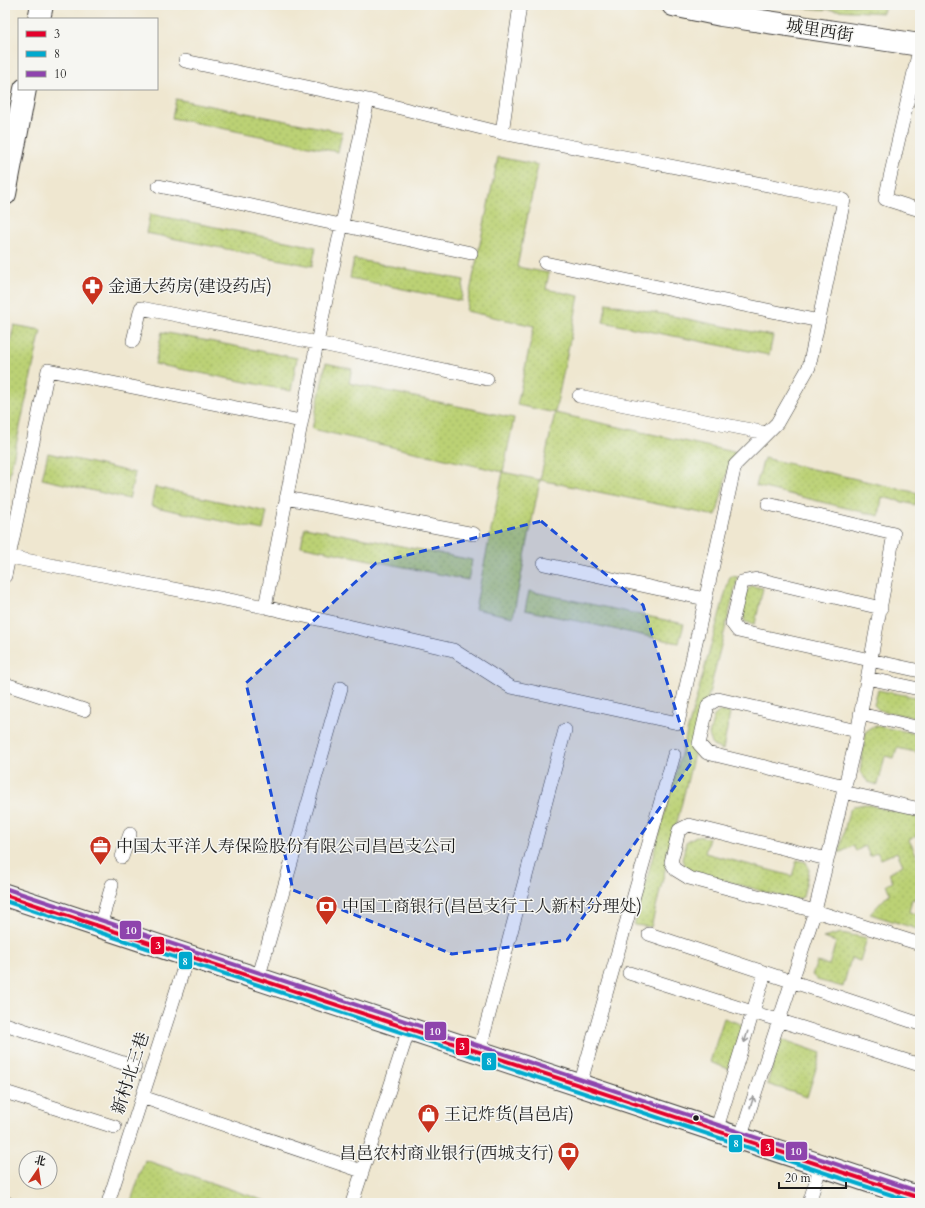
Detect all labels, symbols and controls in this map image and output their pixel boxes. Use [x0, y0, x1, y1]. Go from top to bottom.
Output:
street label: 城里西街 [785, 14, 855, 47]
legend [18, 18, 158, 90]
text: 3 [54, 26, 60, 42]
text: 8 [54, 46, 60, 62]
text: 10 [54, 66, 66, 82]
pharmacy icon: 金通大药房(建设药店) [80, 273, 106, 306]
place label: 金通大药房(建设药店) [108, 275, 272, 298]
office icon: 中国太平洋人寿保险股份有限公司昌邑支公司 [88, 833, 114, 866]
place label: 中国太平洋人寿保险股份有限公司昌邑支公司 [116, 835, 456, 858]
bank icon: 中国工商银行(昌邑支行工人新村分理处) [314, 893, 340, 926]
place label: 中国工商银行(昌邑支行工人新村分理处) [342, 895, 642, 918]
line badge: 10 [119, 920, 142, 940]
text: 10 [125, 923, 137, 938]
line badge: 3 [150, 936, 165, 955]
text: 3 [155, 938, 161, 953]
line badge: 8 [178, 951, 193, 970]
text: 8 [182, 954, 188, 969]
line badge: 10 [424, 1021, 447, 1041]
text: 10 [429, 1024, 441, 1039]
street label: 新村北三巷 [106, 1029, 155, 1117]
one-way arrow [742, 1030, 749, 1043]
line badge: 3 [455, 1037, 470, 1056]
text: 3 [459, 1039, 465, 1054]
line badge: 8 [481, 1052, 497, 1071]
text: 8 [486, 1054, 492, 1069]
one-way arrow [749, 1095, 756, 1108]
shop icon: 王记炸货(昌邑店) [416, 1101, 442, 1134]
place label: 王记炸货(昌邑店) [444, 1103, 574, 1126]
unlabelled marker [691, 1113, 701, 1123]
line badge: 8 [728, 1134, 743, 1153]
text: 8 [733, 1136, 739, 1151]
line badge: 3 [760, 1138, 775, 1157]
bank icon: 昌邑农村商业银行(西城支行) [556, 1140, 582, 1173]
text: 3 [765, 1140, 771, 1155]
line badge: 10 [785, 1141, 808, 1161]
place label: 昌邑农村商业银行(西城支行) [339, 1142, 554, 1165]
text: 10 [790, 1144, 802, 1159]
north arrow [18, 1150, 58, 1190]
text: 北 [33, 1152, 47, 1169]
scale bar [779, 1164, 846, 1190]
text: 20 m [785, 1170, 812, 1186]

